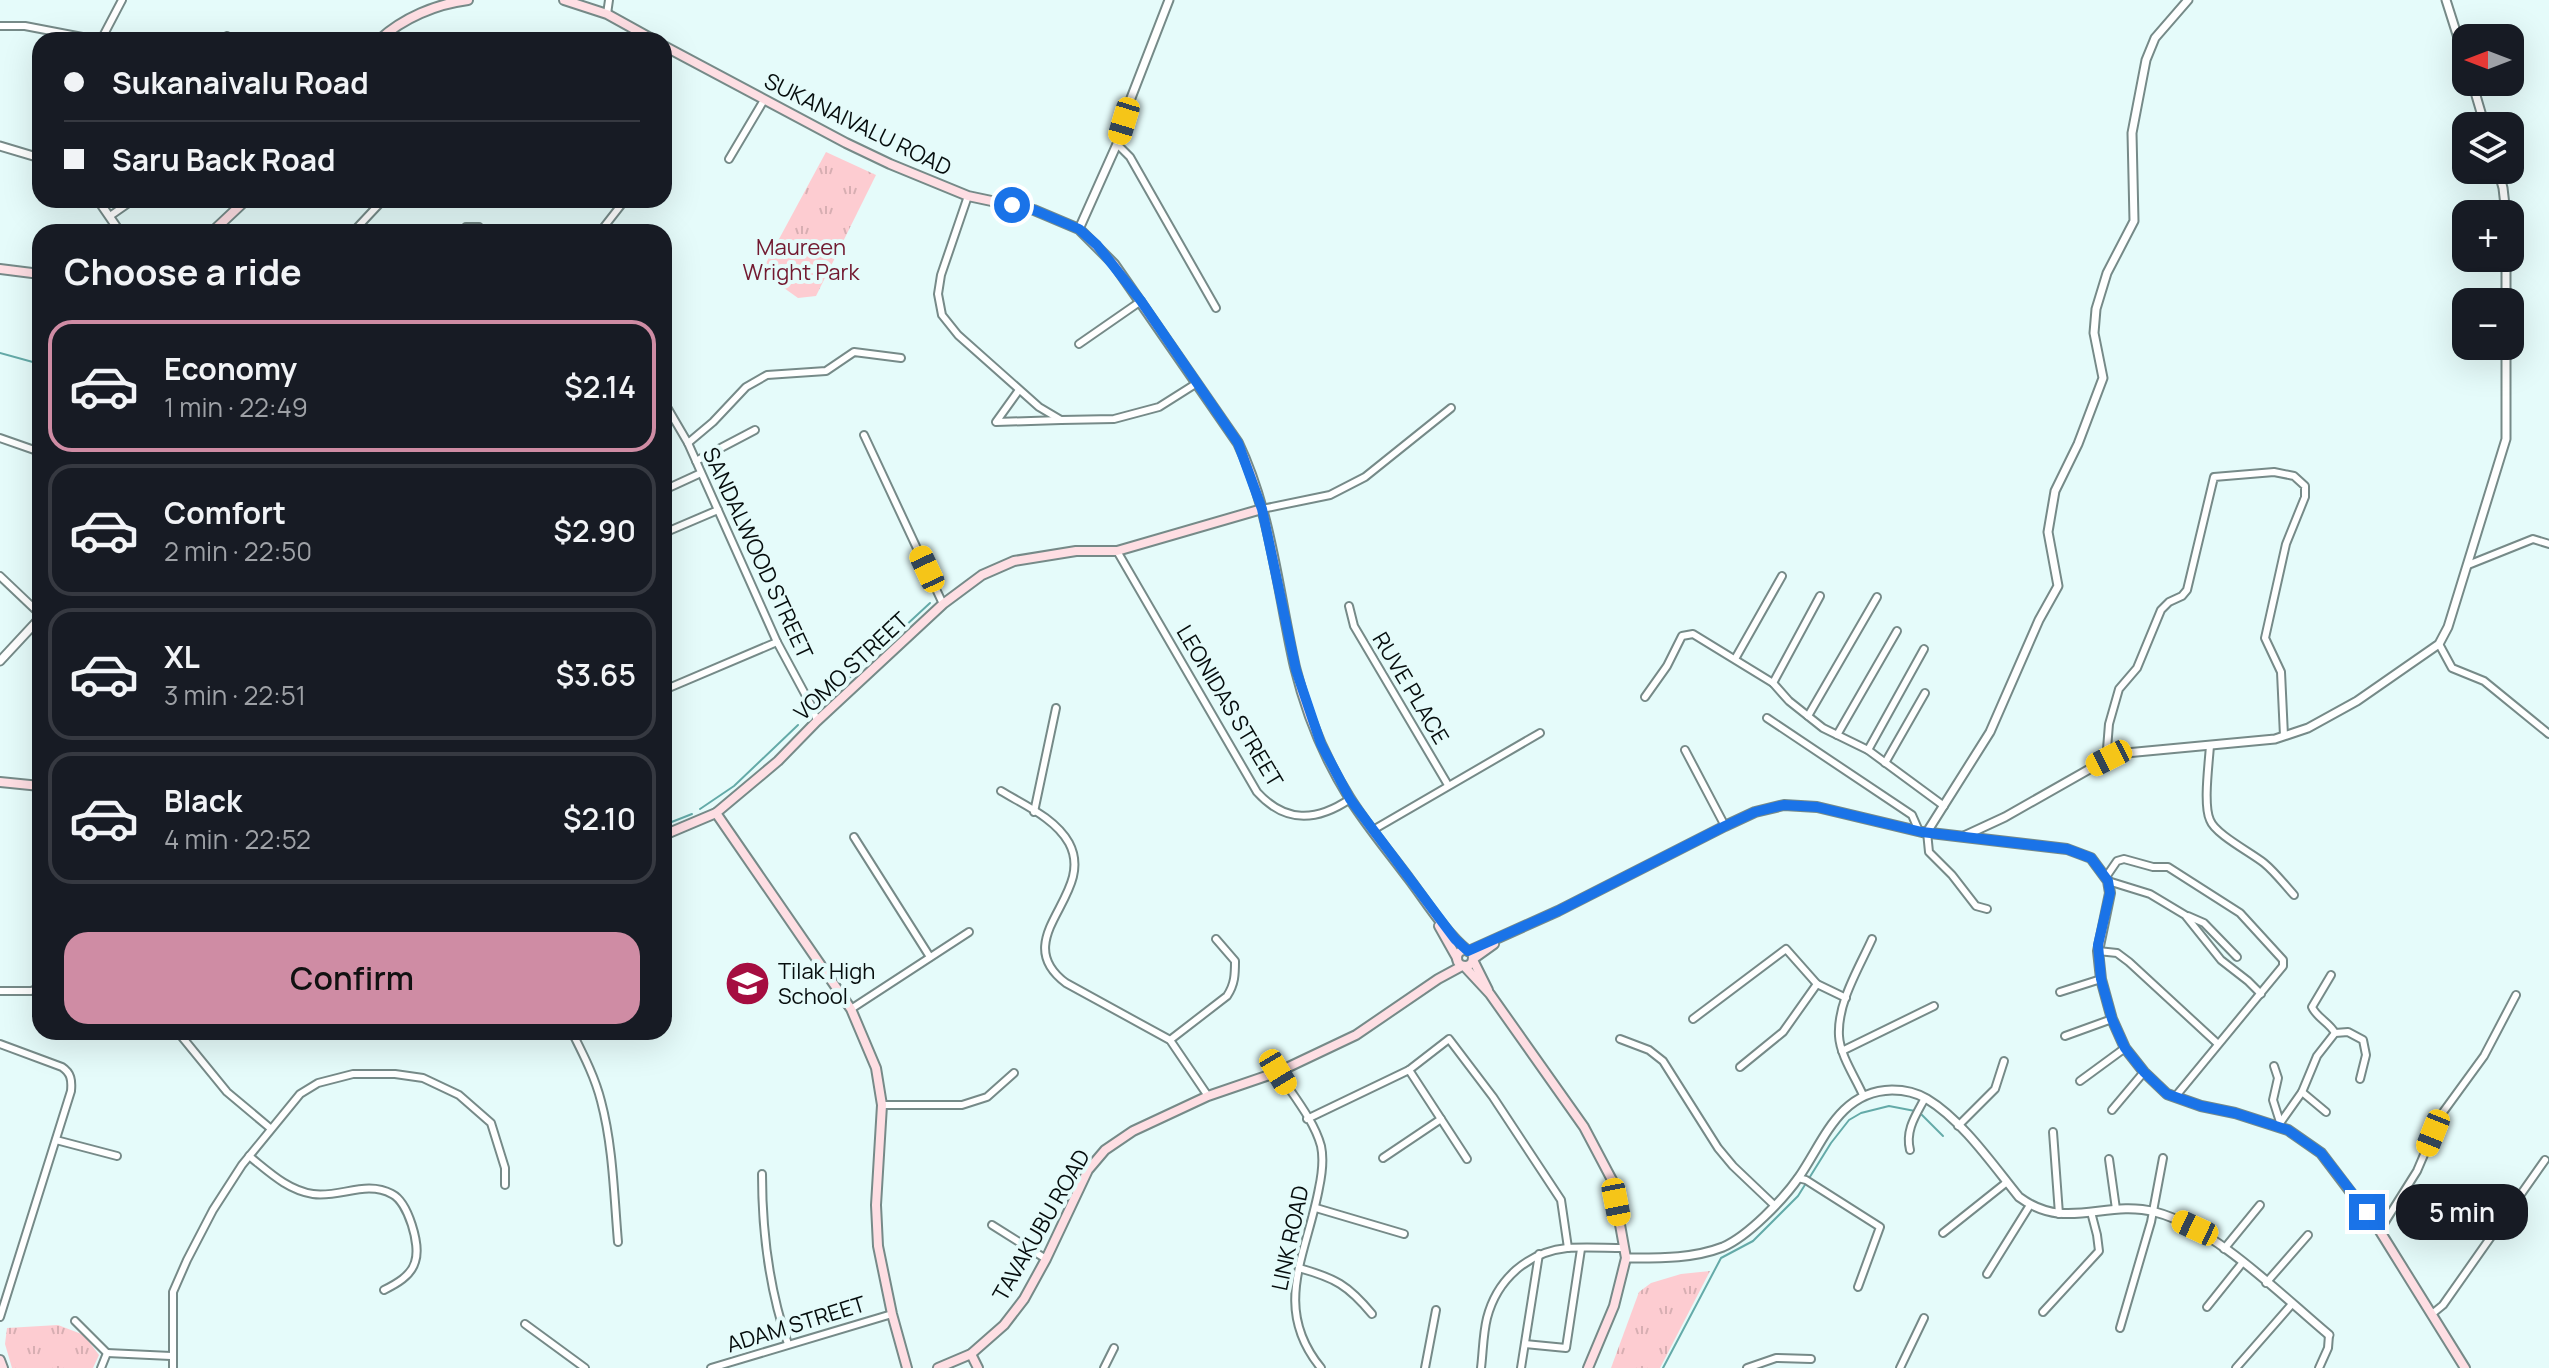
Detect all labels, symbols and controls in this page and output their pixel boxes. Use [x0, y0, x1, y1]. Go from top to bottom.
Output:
north arrow [2452, 24, 2524, 96]
map controls [2452, 24, 2524, 360]
text: Sukanaivalu Road [112, 62, 369, 103]
street label: SUKANAIVALU ROAD [759, 66, 957, 182]
car [1106, 95, 1142, 147]
button: layers [2452, 112, 2524, 184]
text: Saru Back Road [112, 139, 336, 180]
route start [994, 187, 1030, 223]
button: + [2452, 200, 2524, 272]
park label: Maureen Wright Park [743, 232, 860, 287]
text: Choose a ride [64, 247, 302, 296]
button: − [2452, 288, 2524, 360]
text: Economy [164, 348, 297, 389]
icon: car [68, 350, 140, 422]
text: $2.14 [564, 366, 636, 407]
text: 1 min · 22:49 [164, 389, 308, 425]
street label: SANDALWOOD STREET [696, 442, 820, 664]
text: Comfort [164, 492, 286, 533]
icon: car [68, 494, 140, 566]
text: $2.90 [553, 510, 636, 551]
text: 2 min · 22:50 [164, 533, 312, 569]
car [906, 542, 948, 596]
street label: VOMO STREET [787, 605, 915, 727]
street label: LEONIDAS STREET [1170, 620, 1290, 792]
street label: RUVE PLACE [1366, 626, 1456, 750]
text: XL [164, 636, 200, 677]
icon: car [68, 638, 140, 710]
text: $3.65 [556, 654, 636, 695]
text: 3 min · 22:51 [164, 677, 306, 713]
car [2082, 736, 2136, 780]
text: Black [164, 780, 242, 821]
icon: car [68, 782, 140, 854]
text: $2.10 [563, 798, 636, 839]
text: 4 min · 22:52 [164, 821, 311, 857]
button: Confirm [64, 932, 640, 1024]
place label: Tilak High School [778, 956, 875, 1011]
school or university icon: Tilak High School [723, 960, 771, 1008]
car [1255, 1045, 1301, 1099]
car [2413, 1106, 2453, 1160]
street label: TAVAKUBU ROAD [985, 1144, 1097, 1306]
car [1600, 1176, 1632, 1228]
street label: LINK ROAD [1264, 1183, 1316, 1293]
callout: 5 min [2395, 1184, 2527, 1240]
route end [2349, 1194, 2385, 1230]
text: 5 min [2429, 1194, 2495, 1230]
car [2168, 1207, 2222, 1249]
street label: ADAM STREET [723, 1289, 869, 1359]

